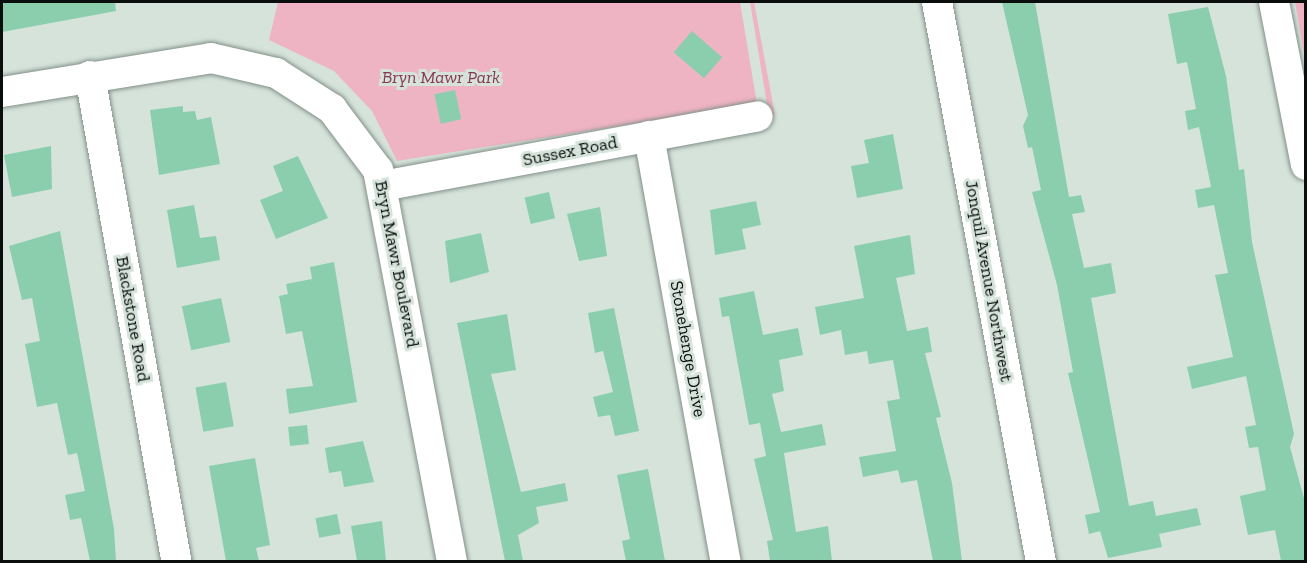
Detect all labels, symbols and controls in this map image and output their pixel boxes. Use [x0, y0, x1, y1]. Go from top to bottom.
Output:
park label: Bryn Mawr Park [382, 66, 500, 88]
street label: Sussex Road [521, 131, 619, 171]
street label: Jonquil Avenue Northwest [961, 178, 1017, 384]
street label: Bryn Mawr Boulevard [370, 179, 424, 349]
street label: Blackstone Road [111, 254, 155, 384]
street label: Stonehenge Drive [665, 279, 711, 419]

